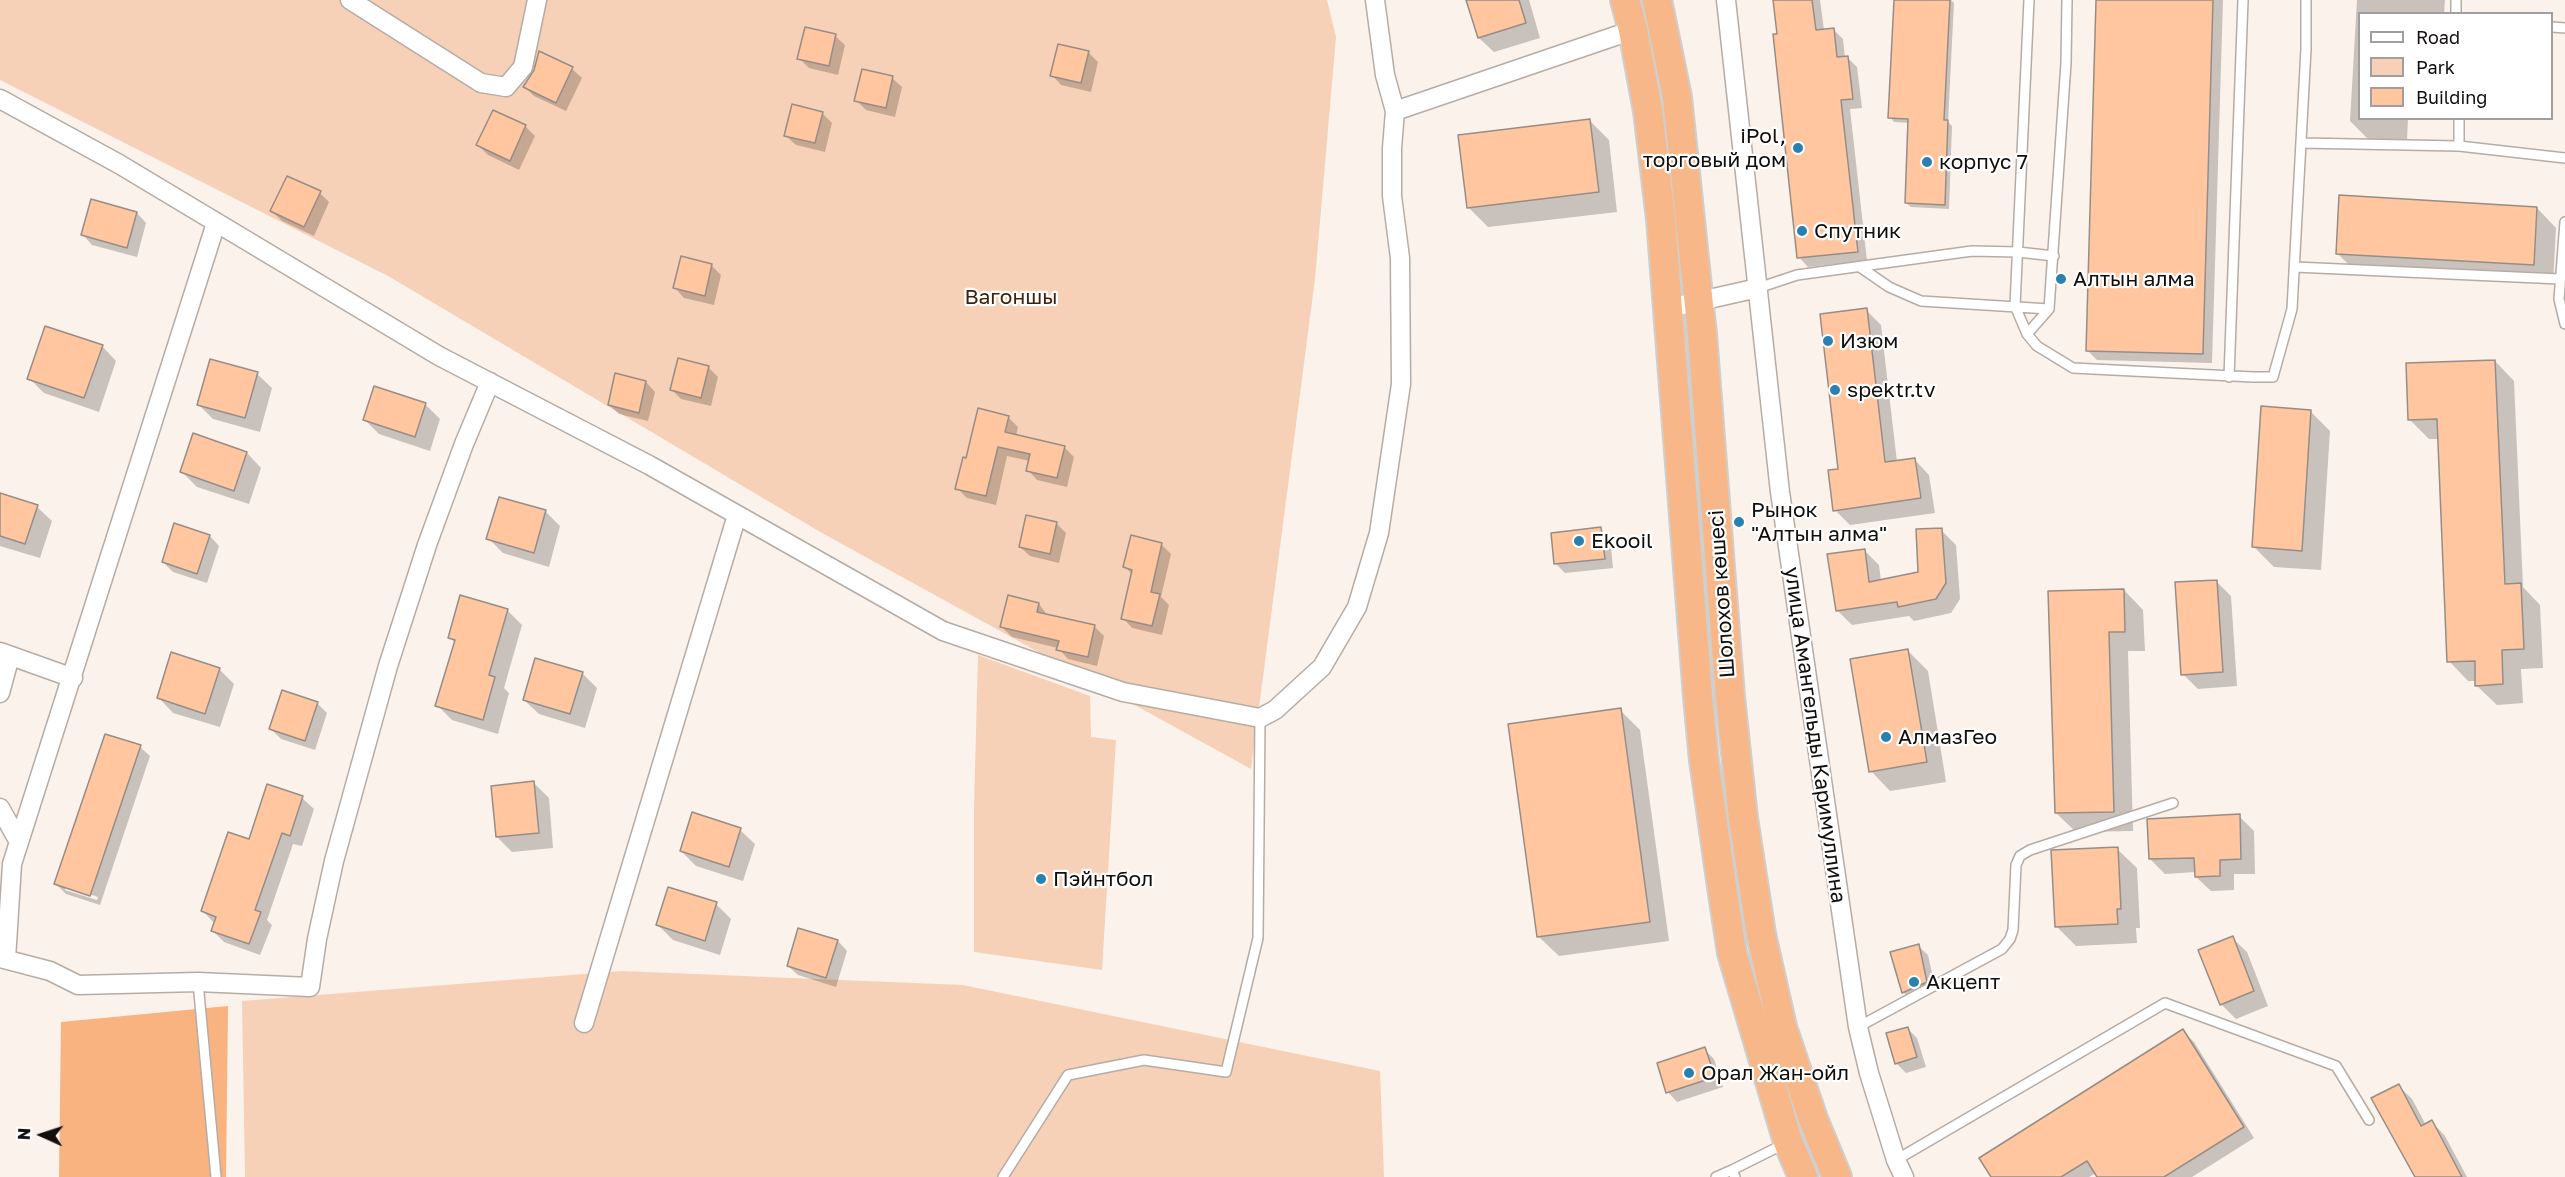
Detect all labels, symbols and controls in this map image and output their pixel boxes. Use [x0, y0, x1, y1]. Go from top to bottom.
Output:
legend [2358, 12, 2553, 120]
text: Road [2416, 26, 2460, 48]
text: Park [2416, 56, 2455, 78]
text: Building [2416, 86, 2487, 108]
place label: iPol, торговый дом [1643, 123, 1786, 173]
marker: iPol, торговый дом [1791, 141, 1805, 155]
place label: корпус 7 [1939, 149, 2028, 175]
marker: корпус 7 [1920, 155, 1934, 169]
place label: Спутник [1814, 218, 1901, 244]
marker: Спутник [1795, 224, 1809, 238]
place label: Алтын алма [2073, 266, 2195, 292]
marker: Алтын алма [2054, 272, 2068, 286]
park label: Вагоншы [964, 284, 1058, 310]
place label: Изюм [1840, 328, 1898, 354]
marker: Изюм [1821, 334, 1835, 348]
place label: spektr.tv [1847, 377, 1935, 403]
marker: spektr.tv [1828, 383, 1842, 397]
place label: Рынок "Алтын алма" [1751, 497, 1887, 547]
street label: Шолохов көшесі [1704, 509, 1740, 679]
marker: Рынок "Алтын алма" [1732, 515, 1746, 529]
place label: Ekooil [1591, 528, 1653, 554]
marker: Ekooil [1572, 534, 1586, 548]
street label: улица Амангельды Каримуллина [1779, 565, 1851, 905]
place label: АлмазГео [1898, 724, 1997, 750]
marker: АлмазГео [1879, 730, 1893, 744]
place label: Пэйнтбол [1053, 866, 1153, 892]
marker: Пэйнтбол [1034, 872, 1048, 886]
place label: Акцепт [1926, 969, 2000, 995]
marker: Акцепт [1907, 975, 1921, 989]
place label: Орал Жан-ойл [1701, 1060, 1849, 1086]
marker: Орал Жан-ойл [1682, 1066, 1696, 1080]
north arrow [12, 1105, 72, 1165]
text: N [14, 1127, 34, 1141]

